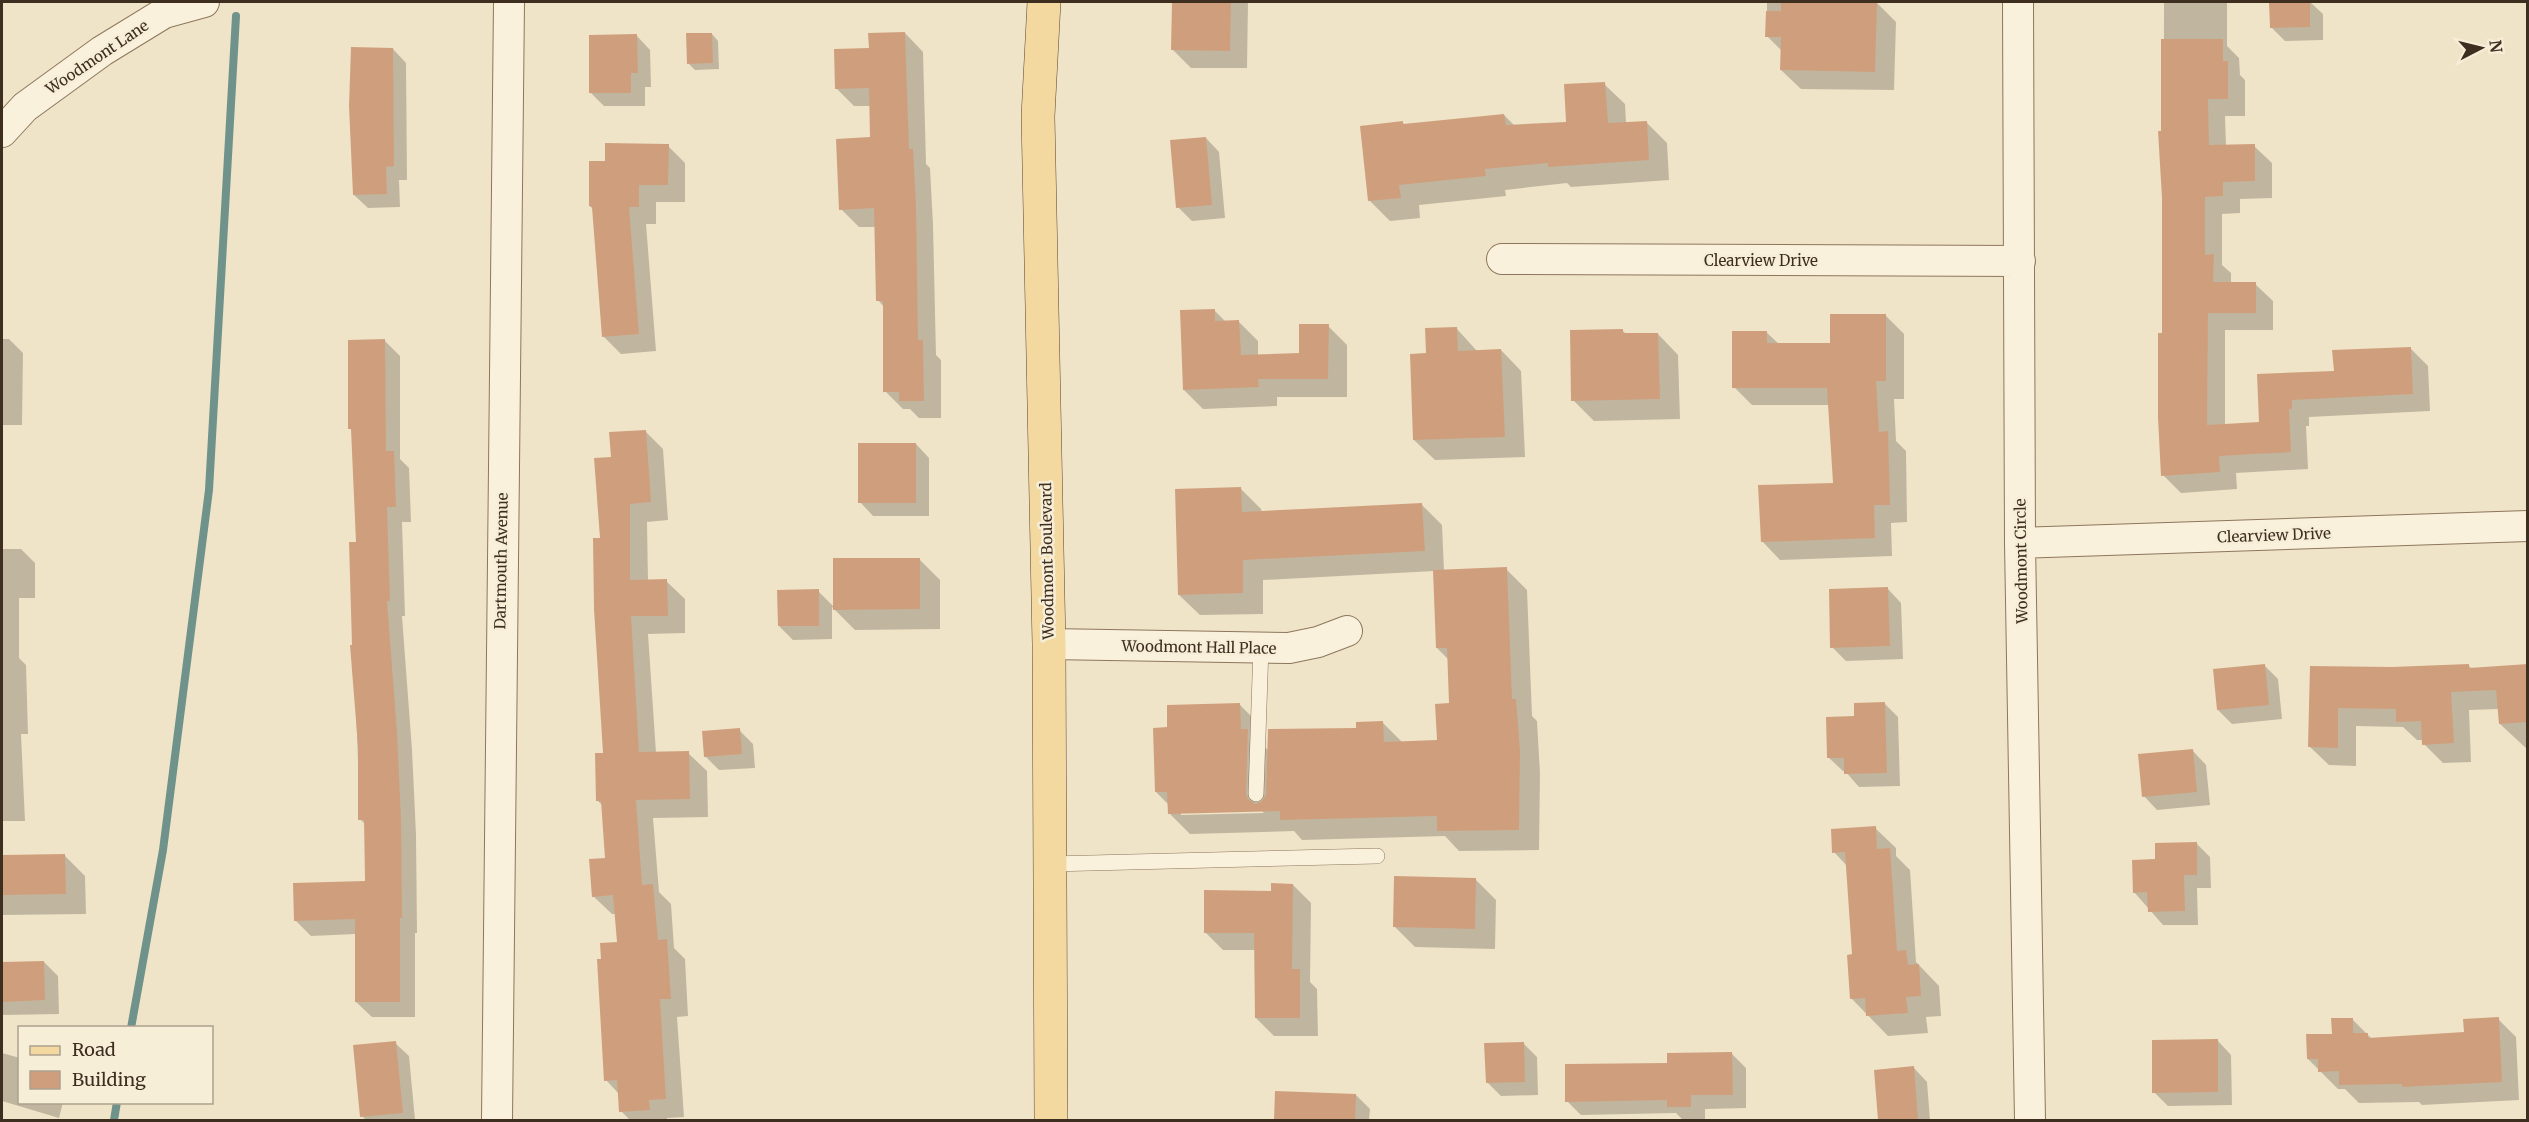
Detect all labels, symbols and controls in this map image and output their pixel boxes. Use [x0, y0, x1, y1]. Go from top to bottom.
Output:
street label: Woodmont Lane [41, 16, 152, 99]
north arrow [2451, 18, 2511, 78]
text: N [2485, 39, 2507, 54]
street label: Clearview Drive [1704, 251, 1818, 270]
street label: Woodmont Boulevard [1036, 482, 1058, 641]
street label: Dartmouth Avenue [490, 492, 512, 630]
street label: Woodmont Circle [2010, 498, 2032, 625]
street label: Clearview Drive [2217, 524, 2331, 546]
street label: Woodmont Hall Place [1120, 636, 1277, 658]
legend [18, 1026, 213, 1104]
text: Road [72, 1038, 116, 1061]
text: Building [72, 1068, 146, 1091]

